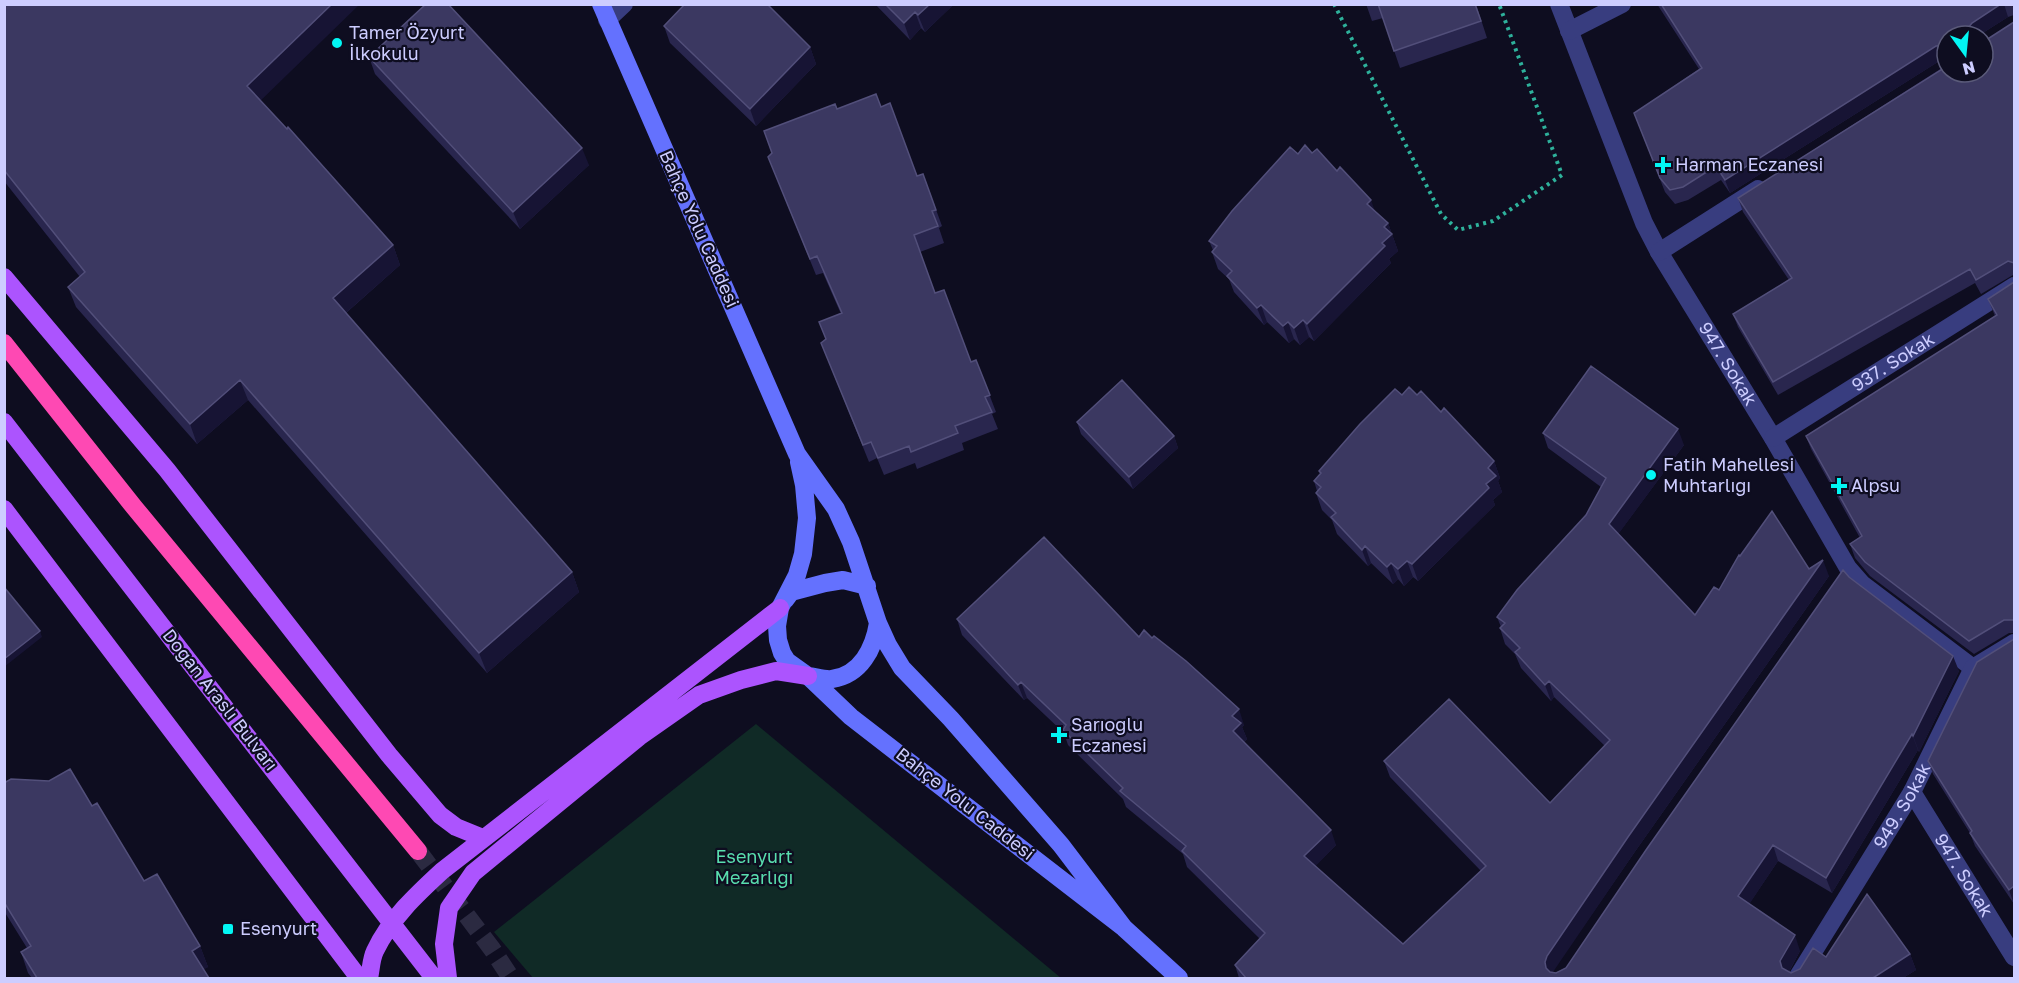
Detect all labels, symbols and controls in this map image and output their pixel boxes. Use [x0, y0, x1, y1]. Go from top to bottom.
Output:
place label: Tamer Özyurt İlkokulu [349, 21, 465, 64]
north arrow [1935, 24, 1995, 84]
marker: Tamer Özyurt İlkokulu [330, 36, 344, 50]
text: N [1960, 57, 1977, 80]
street label: Bahçe Yolu Caddesi [655, 147, 744, 310]
place label: Harman Eczanesi [1675, 153, 1823, 175]
marker: Harman Eczanesi [1656, 158, 1670, 172]
street label: 947. Sokak [1695, 318, 1762, 409]
street label: 937. Sokak [1847, 327, 1938, 396]
place label: Fatih Mahellesi Muhtarlığı [1663, 453, 1794, 496]
marker: Fatih Mahellesi Muhtarlığı [1644, 468, 1658, 482]
place label: Alpsu [1851, 474, 1900, 496]
marker: Alpsu [1832, 479, 1846, 493]
street label: Doğan Araslı Bulvarı [159, 624, 283, 775]
place label: Sarıoğlu Eczanesi [1071, 713, 1147, 756]
marker: Sarıoğlu Eczanesi [1052, 728, 1066, 742]
street label: Bahçe Yolu Caddesi [892, 742, 1039, 864]
street label: 949. Sokak [1868, 759, 1935, 852]
street label: 947. Sokak [1930, 829, 1998, 921]
park label: Esenyurt Mezarlığı [715, 845, 793, 888]
place label: Esenyurt [240, 917, 317, 939]
marker: Esenyurt [221, 922, 235, 936]

